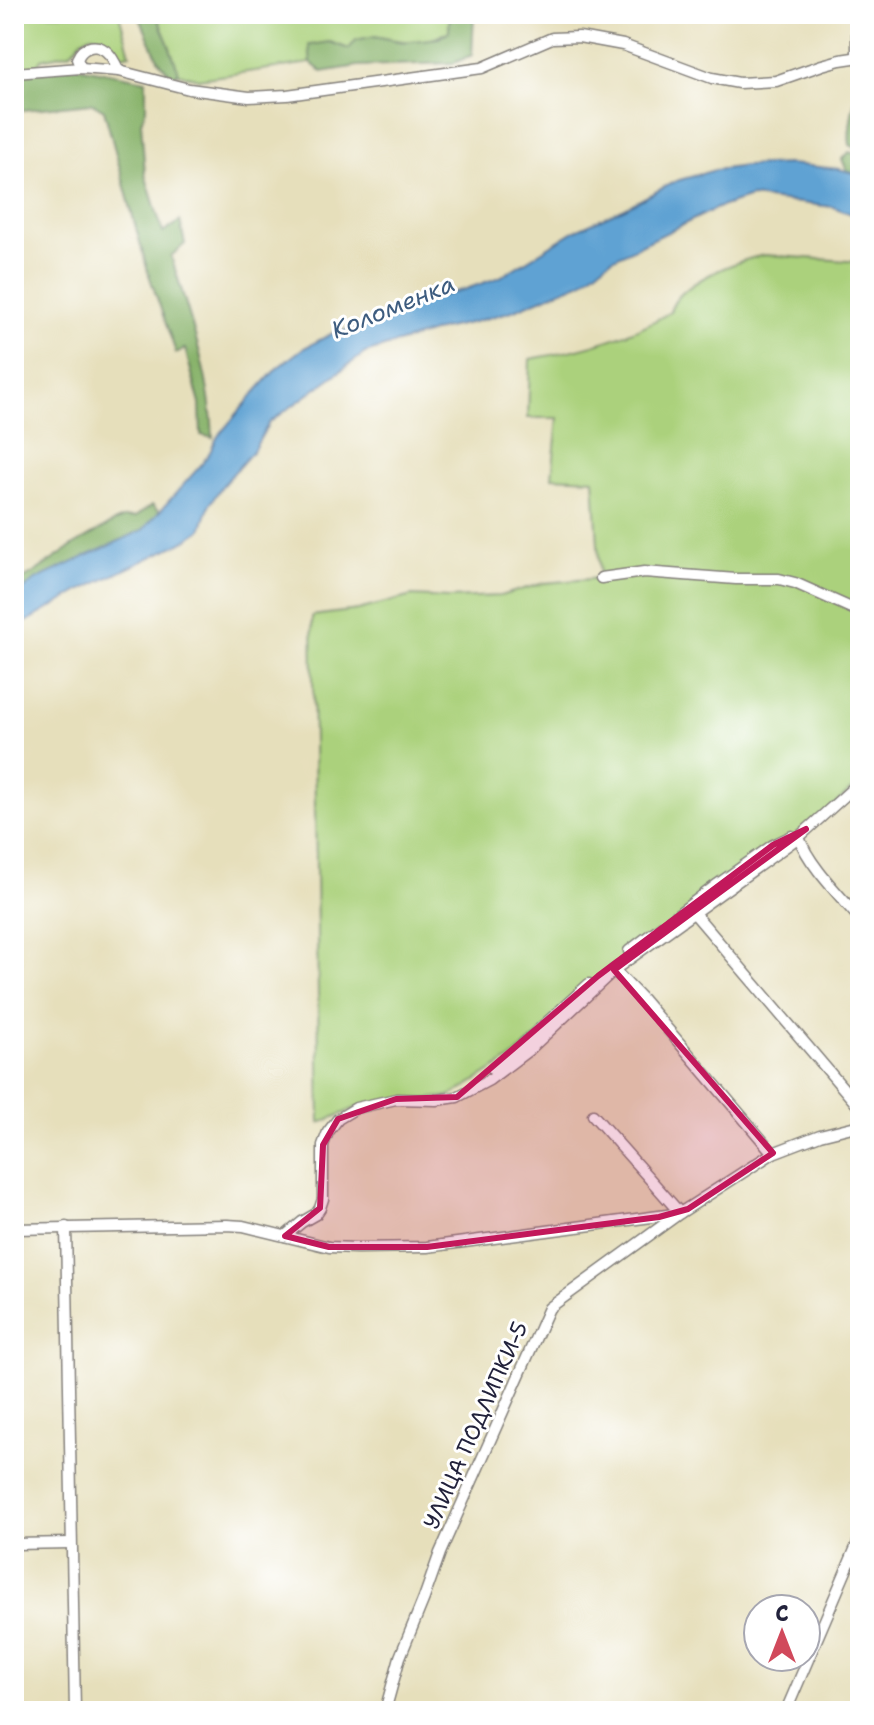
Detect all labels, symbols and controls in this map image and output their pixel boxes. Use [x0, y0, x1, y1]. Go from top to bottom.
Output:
water label: Коломенка [326, 268, 460, 346]
street label: УЛИЦА ПОДЛИПКИ-5 [417, 1317, 534, 1534]
north arrow [742, 1593, 822, 1673]
text: С [775, 1599, 789, 1628]

